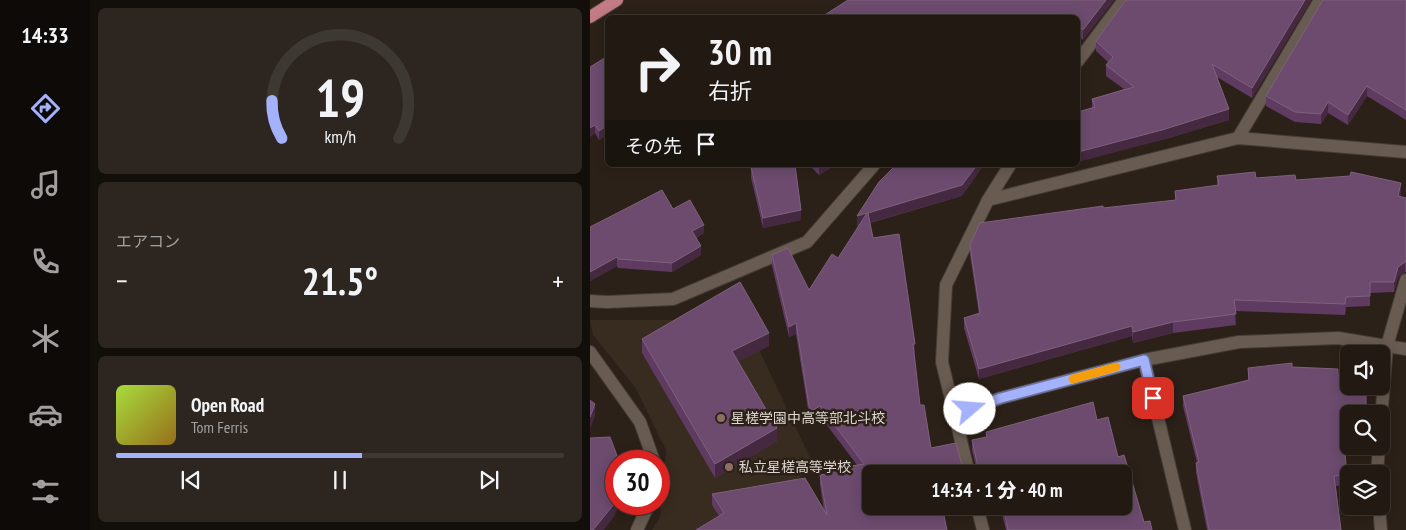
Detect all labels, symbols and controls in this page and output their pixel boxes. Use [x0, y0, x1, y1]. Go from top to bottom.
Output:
text: 14:33 [21, 21, 69, 49]
text: 30 m [708, 29, 772, 75]
icon: right [625, 35, 690, 100]
text: 19 [315, 64, 365, 131]
text: 右折 [708, 77, 752, 105]
icon: directions [28, 91, 63, 126]
text: km/h [324, 125, 356, 148]
icon: arrive [692, 130, 720, 158]
text: その先 [625, 134, 682, 158]
icon: music [28, 167, 63, 202]
text: エアコン [116, 231, 180, 251]
icon: phone [28, 244, 63, 279]
text: 21.5° [302, 256, 378, 305]
text: − [116, 262, 128, 299]
text: + [552, 262, 564, 299]
icon: climate [28, 321, 63, 356]
map controls [1340, 345, 1390, 515]
button: sound [1340, 345, 1390, 395]
pin [1132, 377, 1174, 419]
position arrow [943, 382, 995, 434]
icon: arrive [1139, 384, 1167, 412]
text: Open Road [191, 393, 264, 417]
icon: car [28, 397, 63, 432]
button: search [1340, 405, 1390, 455]
place label: 星槎学園中高等部北斗校 [731, 409, 885, 427]
marker: 星槎学園中高等部北斗校 [715, 412, 727, 424]
text: Tom Ferris [191, 417, 248, 437]
speed limit sign: 30 [605, 450, 670, 515]
place label: 私立星槎高等学校 [739, 458, 851, 476]
marker: 私立星槎高等学校 [723, 461, 735, 473]
button: layers [1340, 465, 1390, 515]
icon: previous [177, 466, 205, 494]
icon: pause [326, 466, 354, 494]
icon: next [475, 466, 503, 494]
icon: filters [28, 474, 63, 509]
text: 14:34 · 1 分 · 40 m [931, 478, 1063, 502]

